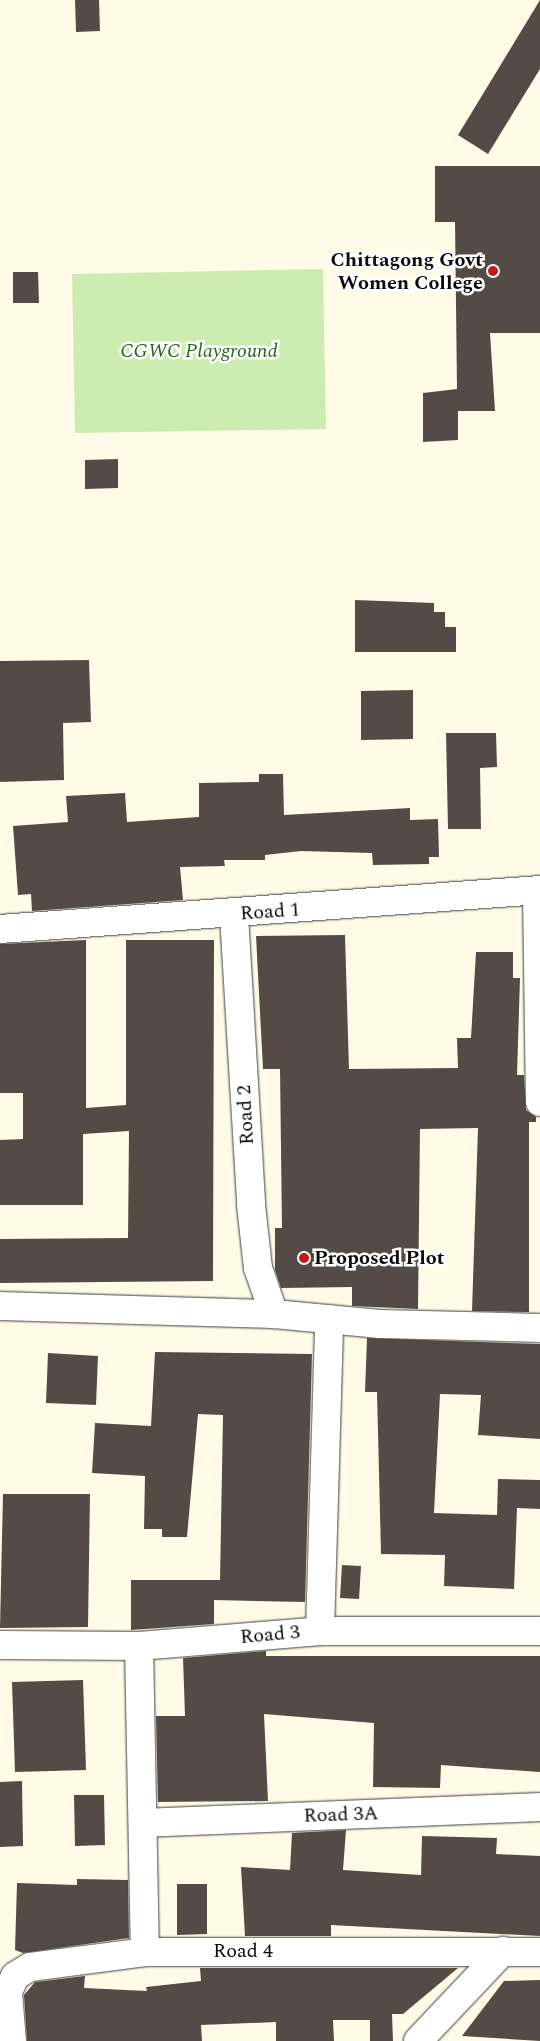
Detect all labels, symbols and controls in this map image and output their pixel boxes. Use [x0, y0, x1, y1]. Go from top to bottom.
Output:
place label: Chittagong Govt Women College [331, 248, 483, 295]
marker: Chittagong Govt Women College [487, 265, 499, 277]
park label: CGWC Playground [120, 339, 278, 363]
street label: Road 1 [239, 898, 301, 926]
street label: Road 2 [232, 1084, 260, 1146]
place label: Proposed Plot [314, 1246, 444, 1270]
marker: Proposed Plot [298, 1252, 310, 1264]
street label: Road 3 [239, 1620, 301, 1650]
street label: Road 3A [303, 1802, 379, 1828]
street label: Road 4 [213, 1939, 273, 1963]

